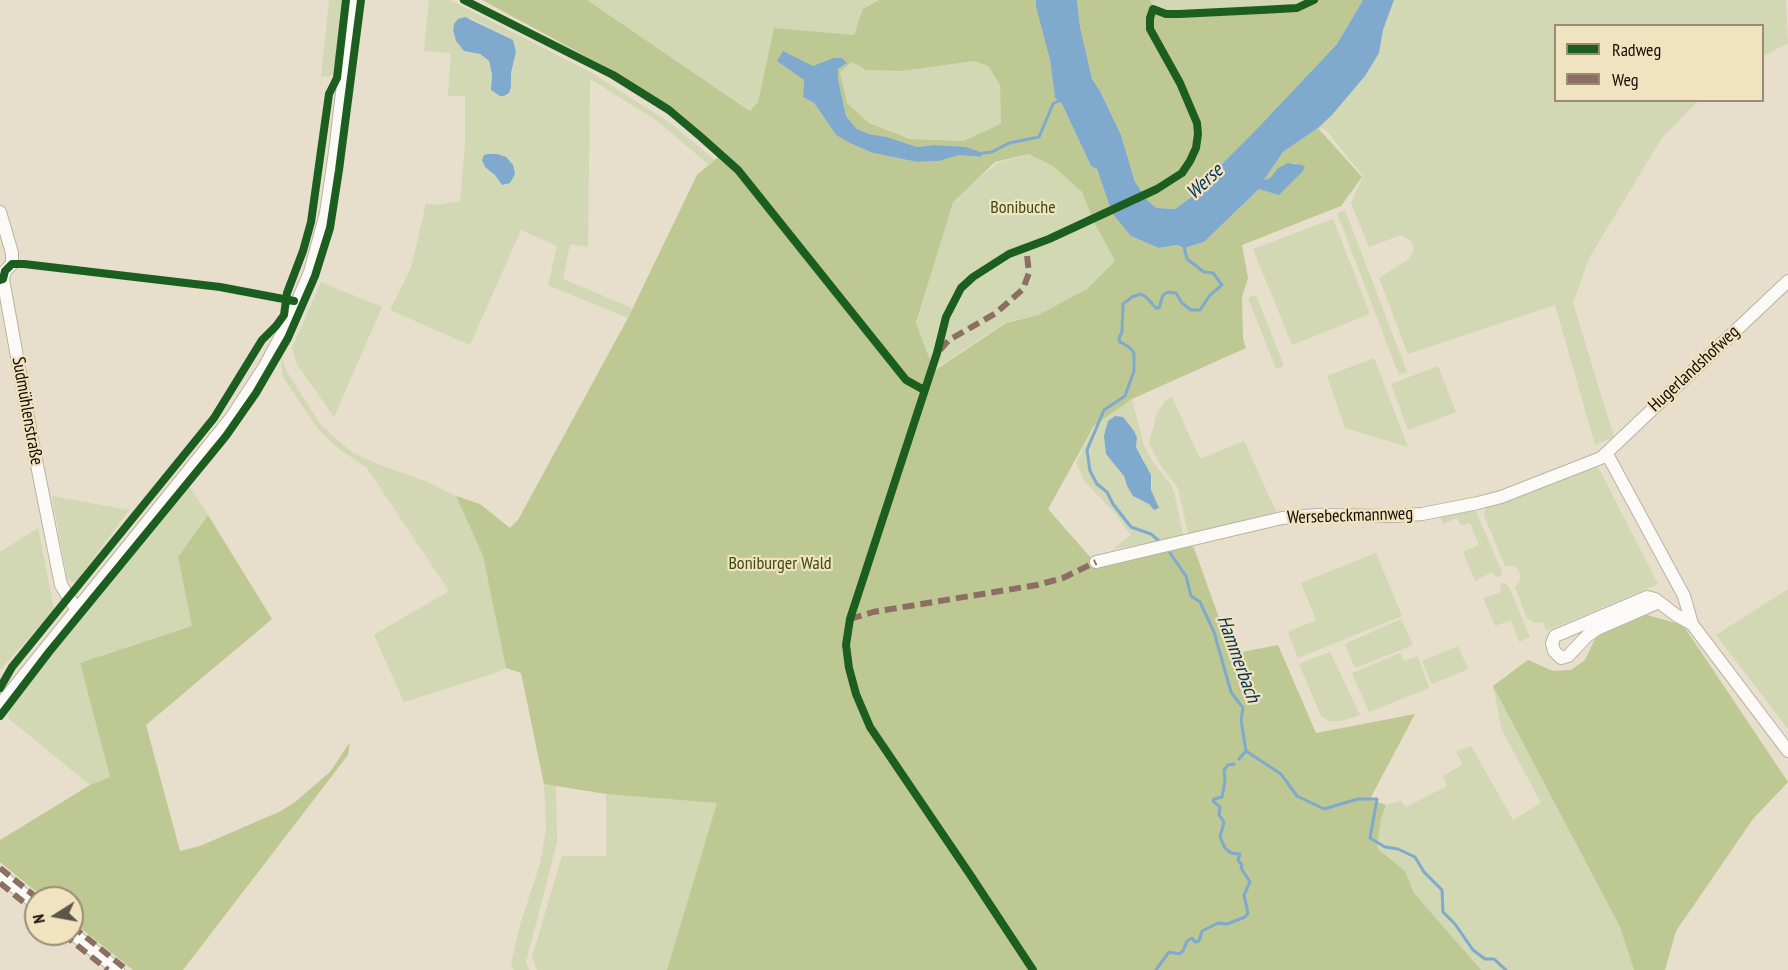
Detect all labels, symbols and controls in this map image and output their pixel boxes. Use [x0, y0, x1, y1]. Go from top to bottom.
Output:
legend [1554, 24, 1764, 102]
text: Radweg [1612, 38, 1661, 61]
text: Weg [1612, 68, 1639, 91]
water label: Werse [1182, 159, 1228, 205]
park label: Bonibuche [990, 197, 1056, 219]
street label: Hugerlandshofweg [1644, 321, 1744, 417]
street label: Sudmühlenstraße [7, 355, 47, 467]
street label: Wersebeckmannweg [1287, 503, 1413, 529]
park label: Boniburger Wald [728, 553, 832, 575]
water label: Hammerbach [1211, 612, 1265, 706]
north arrow [24, 886, 84, 946]
text: N [28, 913, 49, 925]

